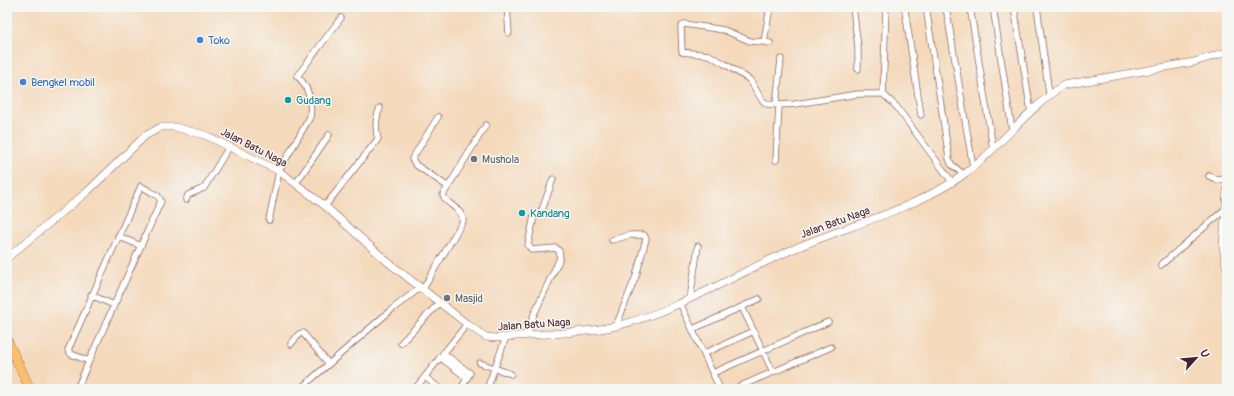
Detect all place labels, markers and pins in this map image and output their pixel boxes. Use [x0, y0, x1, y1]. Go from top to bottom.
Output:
place label: Toko [208, 34, 230, 47]
marker: Toko [195, 35, 205, 45]
place label: Bengkel mobil [31, 76, 95, 89]
marker: Bengkel mobil [18, 77, 28, 87]
place label: Gudang [296, 94, 331, 107]
marker: Gudang [283, 95, 293, 105]
place label: Mushola [482, 153, 519, 166]
marker: Mushola [469, 154, 479, 164]
place label: Kandang [530, 207, 570, 220]
marker: Kandang [517, 208, 527, 218]
place label: Masjid [455, 292, 483, 305]
marker: Masjid [442, 293, 452, 303]

